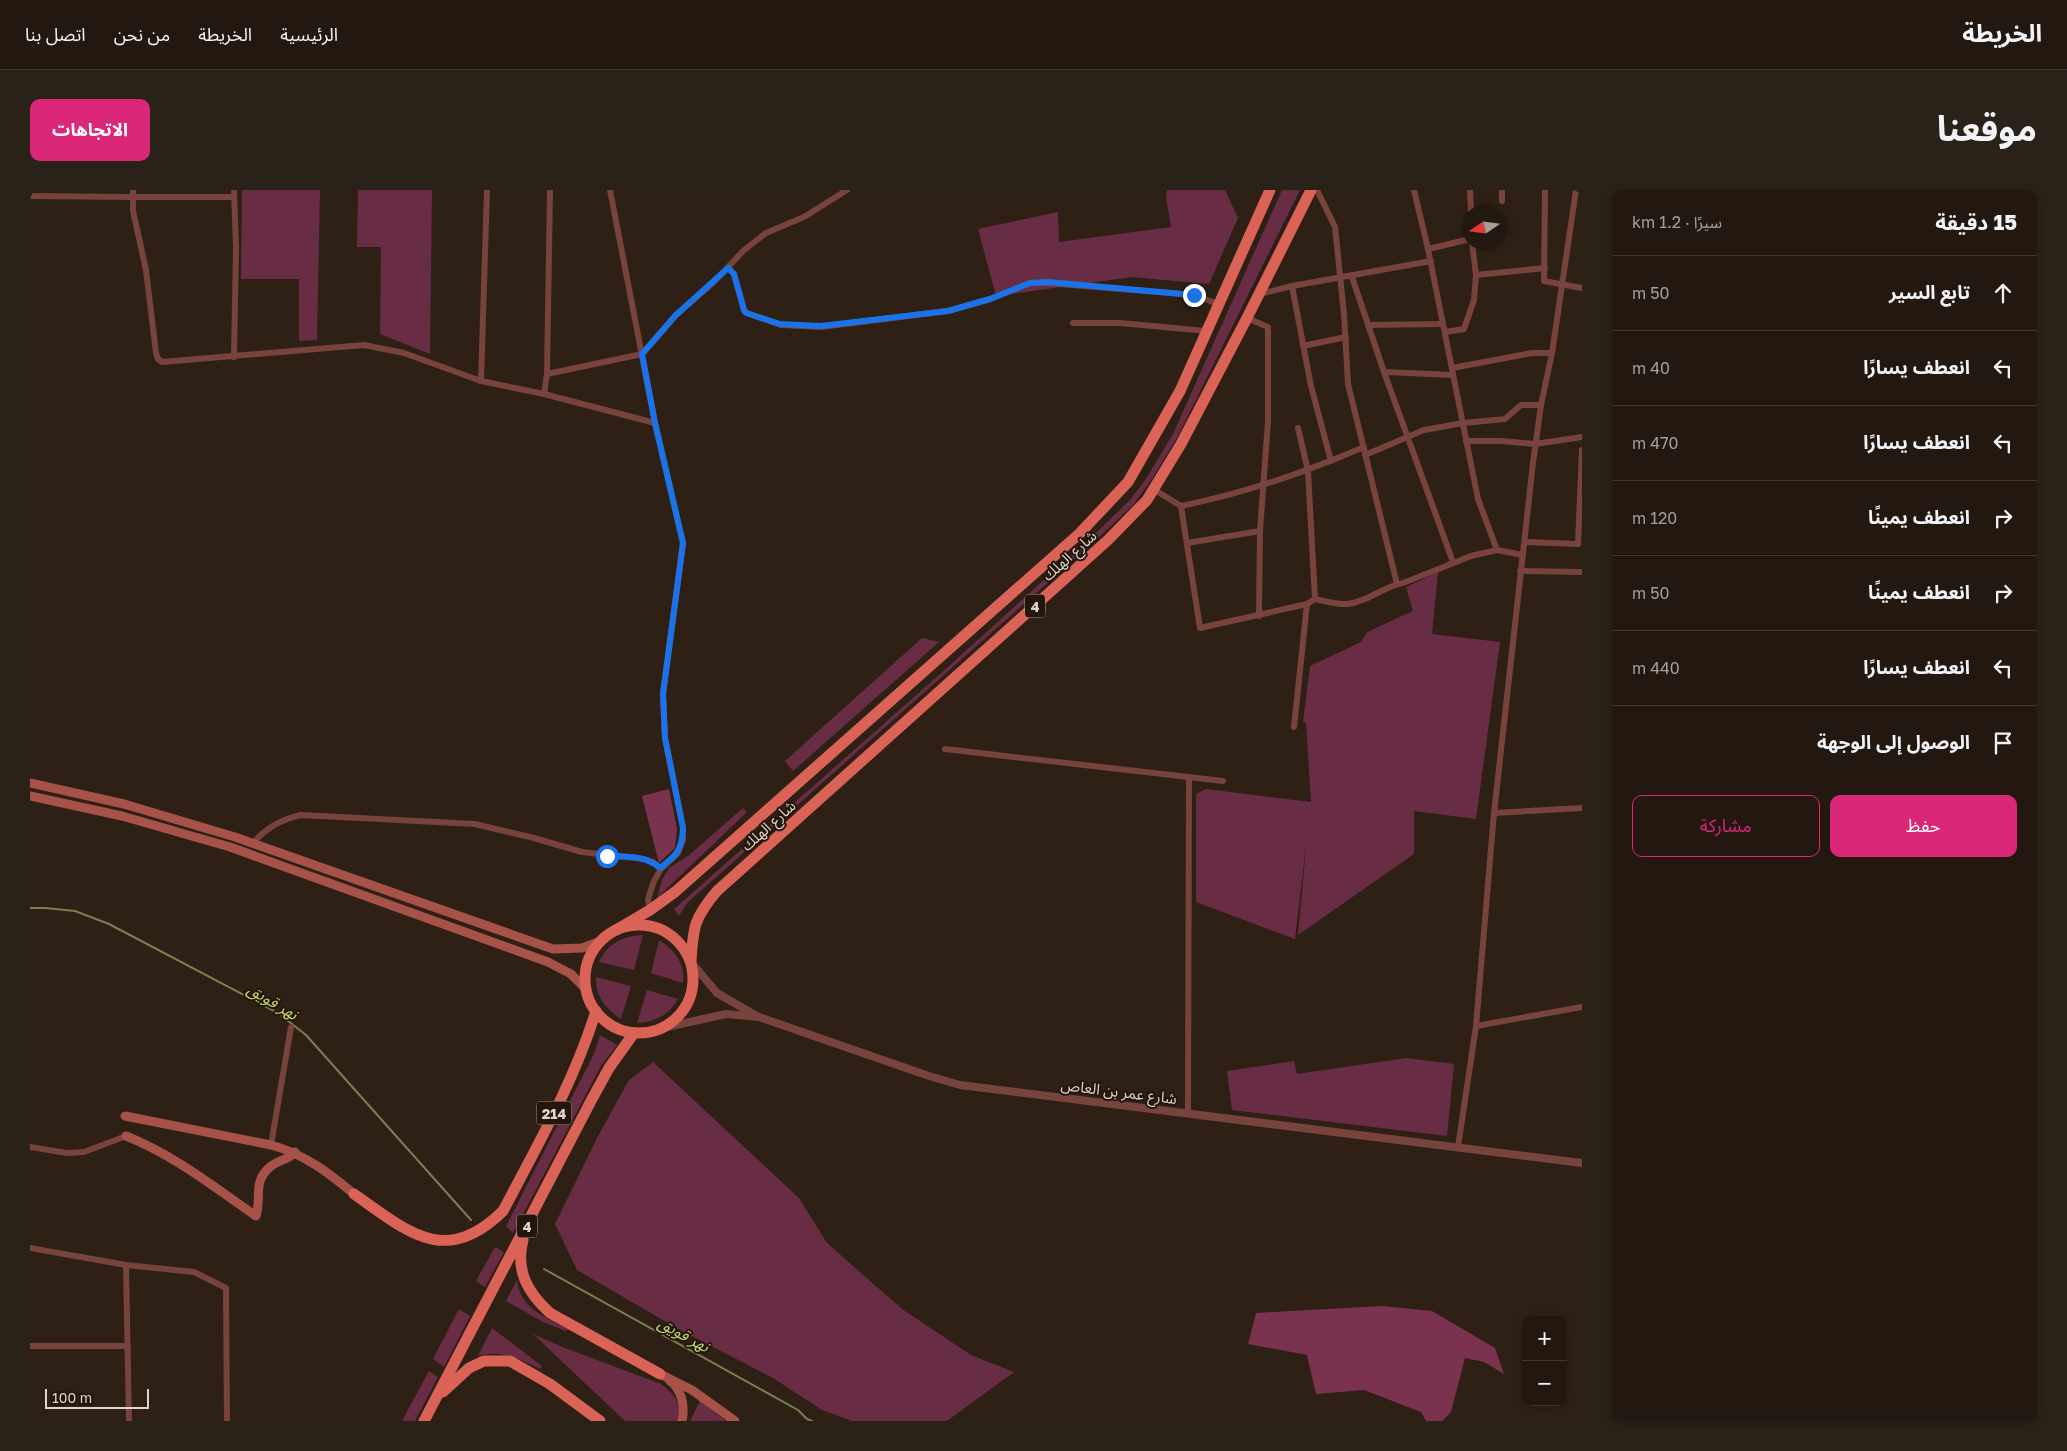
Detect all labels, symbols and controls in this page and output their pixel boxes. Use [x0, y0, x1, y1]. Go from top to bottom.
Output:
text: الخريطة [1962, 18, 2042, 47]
text: اتصل بنا [25, 23, 86, 45]
text: من نحن [114, 23, 170, 45]
text: الخريطة [198, 23, 252, 45]
text: الرئيسية [280, 23, 338, 45]
button: الاتجاهات [30, 99, 150, 161]
text: موقعنا [1937, 107, 2037, 149]
north arrow [1462, 205, 1507, 250]
text: 15 دقيقة [1935, 209, 2017, 235]
text: سيرًا · 1.2 km [1632, 212, 1722, 232]
icon: ahead [1989, 279, 2017, 307]
text: تابع السير [1889, 280, 1970, 303]
text: 50 m [1632, 283, 1669, 303]
route end [1183, 284, 1206, 307]
icon: left [1989, 354, 2017, 382]
text: انعطف يسارًا [1863, 355, 1970, 378]
text: 40 m [1632, 358, 1670, 378]
icon: left [1989, 429, 2017, 457]
text: انعطف يسارًا [1863, 430, 1970, 453]
text: 470 m [1632, 433, 1678, 453]
icon: right [1989, 504, 2017, 532]
text: انعطف يمينًا [1868, 505, 1970, 528]
text: 120 m [1632, 508, 1677, 528]
street label: شارع الهلك [1038, 526, 1103, 587]
icon: right [1989, 579, 2017, 607]
text: انعطف يمينًا [1868, 580, 1970, 603]
text: 50 m [1632, 583, 1669, 603]
road number: 4 [1025, 594, 1045, 618]
icon: left [1989, 654, 2017, 682]
text: انعطف يسارًا [1863, 655, 1970, 678]
text: 440 m [1632, 658, 1680, 678]
icon: arrive [1989, 729, 2017, 757]
text: الوصول إلى الوجهة [1817, 730, 1970, 753]
button: مشاركة [1632, 795, 1820, 857]
button: حفظ [1830, 795, 2017, 857]
street label: شارع الهلك [737, 796, 802, 857]
route start [596, 845, 619, 868]
water label: نهر قويق [244, 978, 303, 1025]
street label: شارع عمر بن العاص [1059, 1075, 1178, 1111]
road number: 214 [536, 1101, 572, 1124]
road number: 4 [517, 1214, 537, 1238]
water label: نهر قويق [655, 1312, 714, 1358]
map controls [1522, 1316, 1567, 1406]
button: + [1522, 1316, 1567, 1361]
button: − [1522, 1361, 1567, 1406]
scale bar [45, 1386, 149, 1409]
text: 100 m [52, 1389, 92, 1406]

